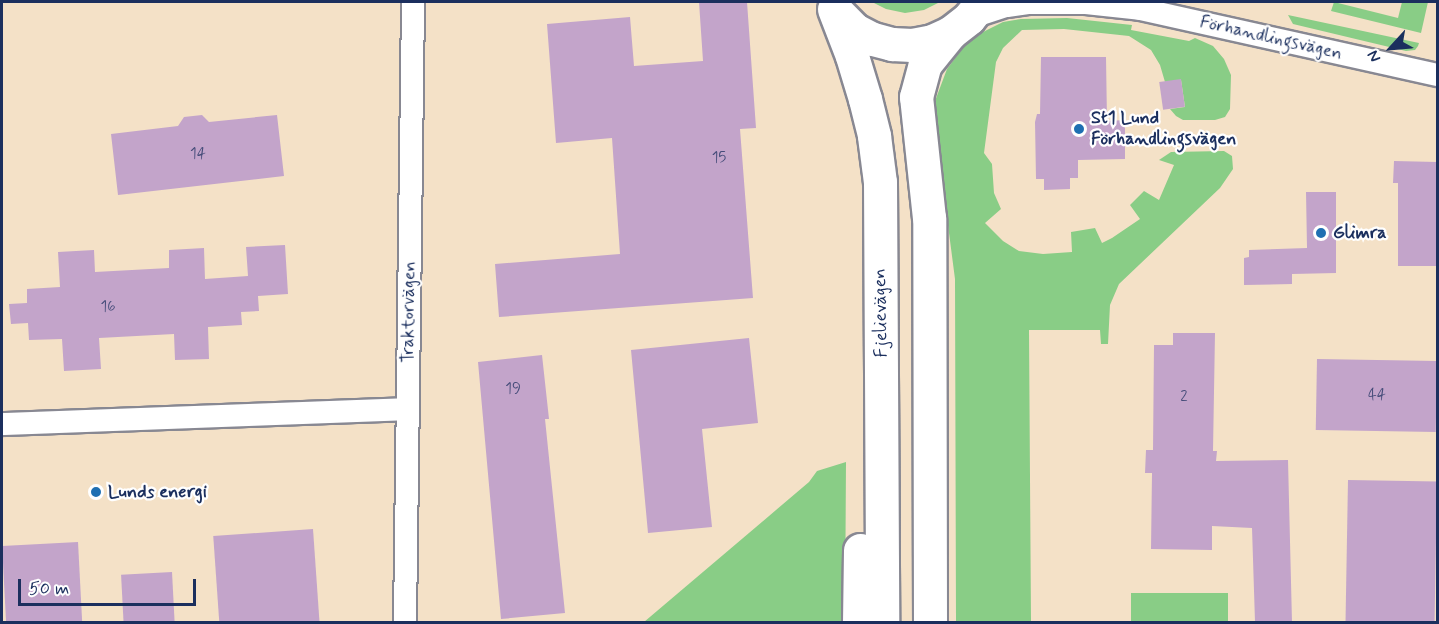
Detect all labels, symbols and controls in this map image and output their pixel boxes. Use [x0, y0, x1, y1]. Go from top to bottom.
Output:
street label: Förhandlingsvägen [1198, 11, 1344, 65]
north arrow [1361, 18, 1421, 78]
text: N [1363, 47, 1386, 66]
place label: St1 Lund Förhandlingsvägen [1091, 108, 1236, 150]
marker: St1 Lund Förhandlingsvägen [1072, 122, 1086, 136]
house number: 14 [190, 146, 206, 164]
house number: 15 [712, 150, 726, 168]
place label: Glimra [1333, 222, 1386, 244]
marker: Glimra [1314, 226, 1328, 240]
street label: Traktorvägen [397, 261, 421, 363]
street label: Fjelievägen [869, 268, 893, 358]
house number: 16 [101, 299, 115, 317]
house number: 19 [505, 381, 521, 399]
house number: 44 [1368, 387, 1386, 405]
house number: 2 [1180, 389, 1188, 407]
place label: Lunds energi [108, 481, 206, 503]
marker: Lunds energi [89, 485, 103, 499]
scale bar [21, 567, 200, 605]
text: 50 m [29, 577, 69, 601]

